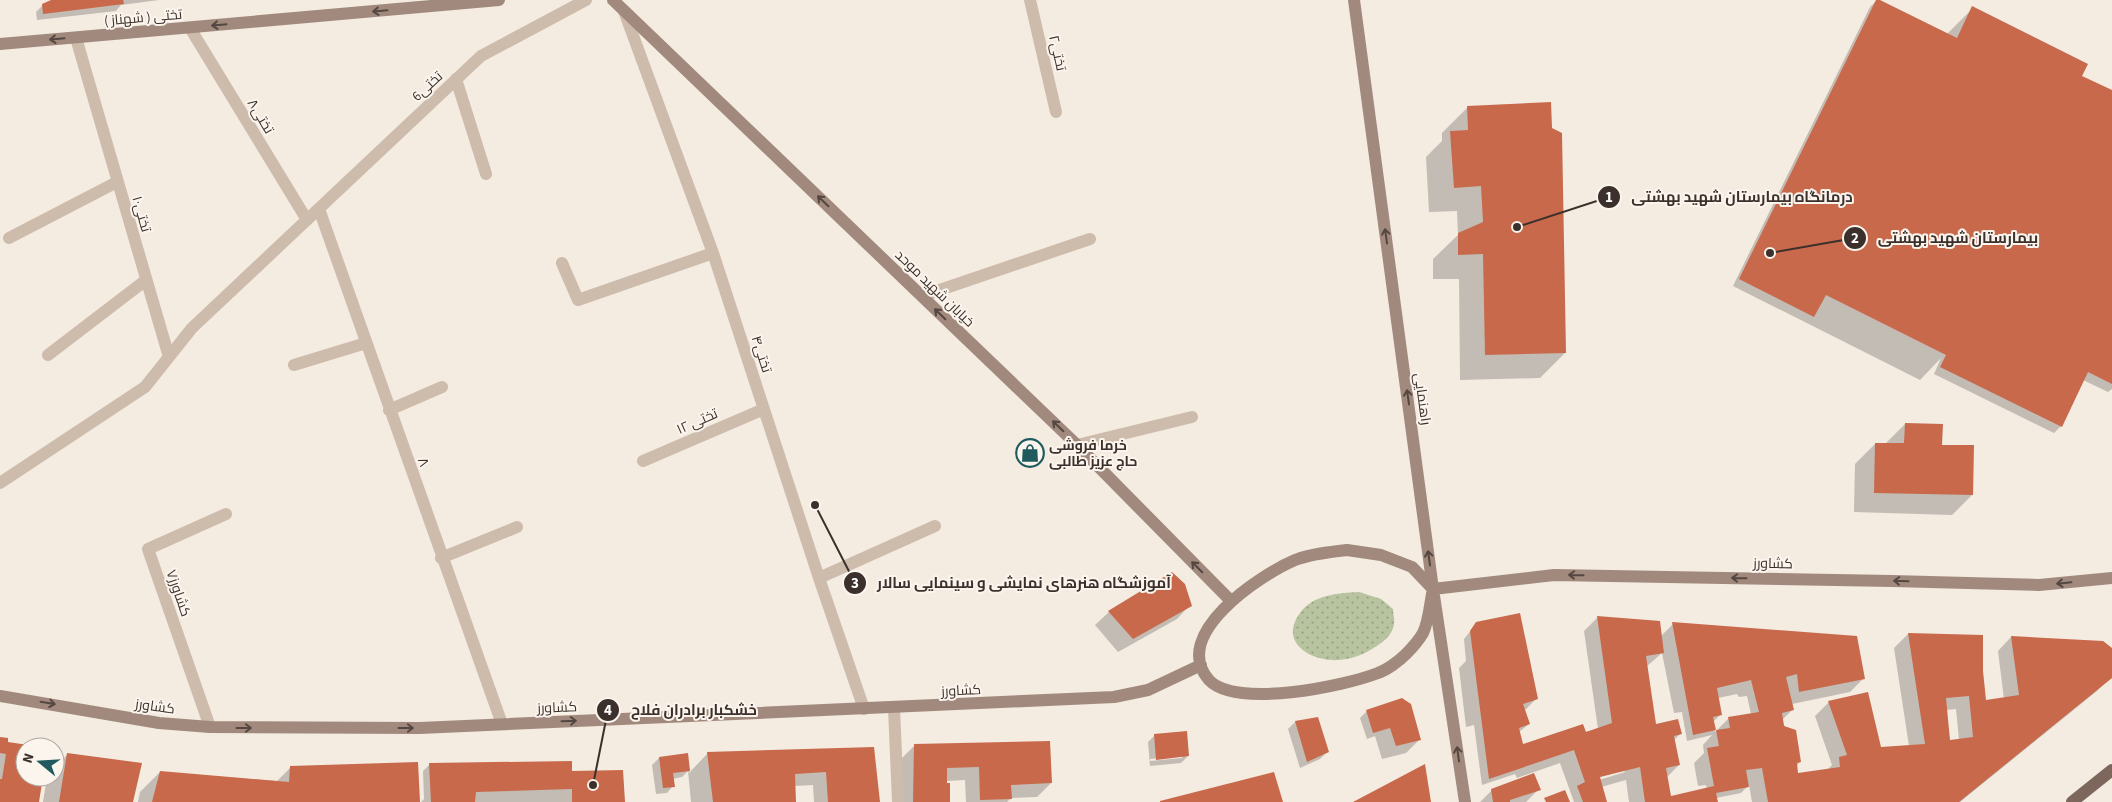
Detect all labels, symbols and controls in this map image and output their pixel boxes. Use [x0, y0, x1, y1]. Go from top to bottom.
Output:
street label: تختی ( شهناز ) [103, 5, 183, 31]
one-way arrow [373, 6, 389, 15]
one-way arrow [211, 20, 227, 30]
street label: تختی۲ [1043, 33, 1071, 73]
one-way arrow [49, 35, 65, 44]
street label: 6تختی [408, 67, 448, 106]
street label: تختی۸ [242, 95, 278, 138]
callout: درمانگاه بیمارستان شهید بهشتی [1597, 182, 1863, 212]
text: 1 [1605, 187, 1613, 208]
text: درمانگاه بیمارستان شهید بهشتی [1631, 187, 1853, 208]
street label: تختی۱۰ [126, 194, 156, 235]
one-way arrow [818, 196, 830, 208]
callout: بیمارستان شهید بهشتی [1843, 223, 2048, 253]
text: 2 [1851, 228, 1859, 249]
text: بیمارستان شهید بهشتی [1878, 228, 2038, 249]
one-way arrow [1381, 229, 1391, 245]
street label: خیابان شهید موحد [890, 246, 979, 332]
one-way arrow [934, 308, 947, 320]
street label: تختی۴ [746, 333, 777, 376]
street label: راهنمایی [1408, 372, 1436, 426]
one-way arrow [1402, 390, 1412, 406]
street label: ۱۲ تختی [674, 404, 721, 440]
one-way arrow [1052, 421, 1064, 433]
place label: خرما فروشی حاج عزیز طالبی [1049, 436, 1137, 472]
shop icon: خرما فروشی حاج عزیز طالبی [1015, 438, 1045, 468]
street label: ۸ [412, 455, 434, 470]
one-way arrow [1424, 551, 1434, 567]
street label: کشاورز [1752, 554, 1793, 574]
one-way arrow [1191, 560, 1203, 573]
street label: ۷کشاورز [161, 567, 195, 620]
callout: آموزشگاه هنرهای نمایشی و سینمایی سالار [842, 568, 1181, 598]
one-way arrow [1569, 570, 1585, 580]
text: 3 [851, 573, 859, 594]
text: آموزشگاه هنرهای نمایشی و سینمایی سالار [876, 573, 1171, 594]
one-way arrow [1731, 573, 1748, 583]
one-way arrow [1893, 576, 1910, 586]
one-way arrow [2056, 578, 2072, 588]
street label: کشاورز [940, 680, 982, 702]
street label: کشاورز [133, 694, 176, 720]
callout: خشکبار برادران فلاح [596, 695, 767, 725]
street label: کشاورز [536, 697, 577, 719]
one-way arrow [40, 698, 56, 708]
text: 4 [604, 700, 612, 721]
text: خشکبار برادران فلاح [631, 700, 757, 721]
one-way arrow [560, 717, 576, 726]
one-way arrow [235, 723, 251, 733]
one-way arrow [398, 723, 414, 733]
north arrow [15, 737, 65, 787]
one-way arrow [1453, 746, 1463, 762]
text: N [18, 751, 40, 766]

